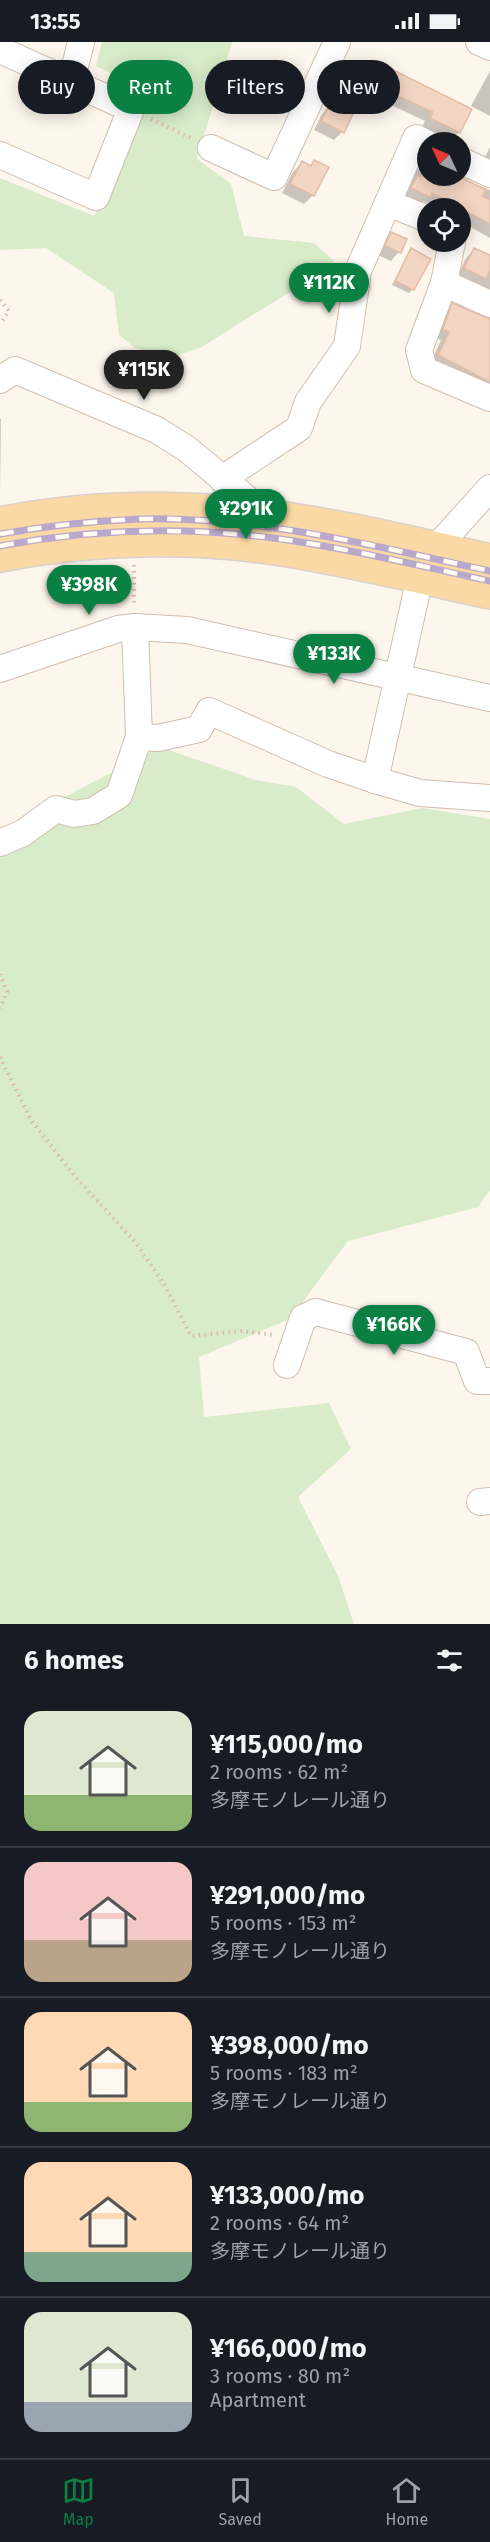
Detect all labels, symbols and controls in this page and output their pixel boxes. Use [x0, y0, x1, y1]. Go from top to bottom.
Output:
text: 13:55 [30, 8, 81, 35]
chip: Buy [18, 60, 95, 114]
chip: Rent [107, 60, 193, 114]
chip: Filters [205, 60, 305, 114]
chip: New [317, 60, 400, 114]
north arrow [417, 132, 471, 186]
map controls [417, 132, 471, 252]
button: locate [417, 198, 471, 252]
pin: ¥112K [287, 263, 371, 314]
text: ¥112K [303, 270, 355, 294]
pin: ¥115K [102, 350, 186, 401]
text: ¥115K [118, 357, 170, 381]
pin: ¥291K [204, 489, 288, 540]
text: ¥291K [219, 496, 273, 520]
pin: ¥398K [47, 565, 131, 616]
text: ¥398K [61, 572, 117, 596]
pin: ¥133K [292, 634, 376, 685]
text: ¥133K [307, 641, 361, 665]
pin: ¥166K [352, 1305, 436, 1356]
text: ¥166K [366, 1312, 422, 1336]
icon: filters [433, 1644, 466, 1677]
text: 6 homes [24, 1645, 124, 1676]
text: ¥115,000/mo [210, 1729, 363, 1760]
icon: home [72, 1735, 144, 1807]
text: 2 rooms · 62 m² [210, 1760, 348, 1784]
text: 多摩モノレール通り [210, 1788, 390, 1812]
text: ¥291,000/mo [210, 1880, 365, 1911]
icon: home [72, 1886, 144, 1958]
text: 5 rooms · 153 m² [210, 1911, 357, 1935]
text: 多摩モノレール通り [210, 1939, 390, 1963]
text: ¥398,000/mo [210, 2030, 369, 2061]
icon: home [72, 2036, 144, 2108]
text: 5 rooms · 183 m² [210, 2061, 358, 2085]
text: 多摩モノレール通り [210, 2089, 390, 2113]
text: ¥133,000/mo [210, 2180, 365, 2211]
icon: home [72, 2186, 144, 2258]
text: 2 rooms · 64 m² [210, 2211, 349, 2235]
text: 多摩モノレール通り [210, 2239, 390, 2263]
text: ¥166,000/mo [210, 2333, 367, 2364]
icon: home [72, 2336, 144, 2408]
text: 3 rooms · 80 m² [210, 2364, 350, 2388]
text: Apartment [210, 2388, 306, 2412]
tab: Map [62, 2474, 95, 2529]
tab: Saved [219, 2474, 262, 2529]
tab: Home [386, 2474, 428, 2529]

